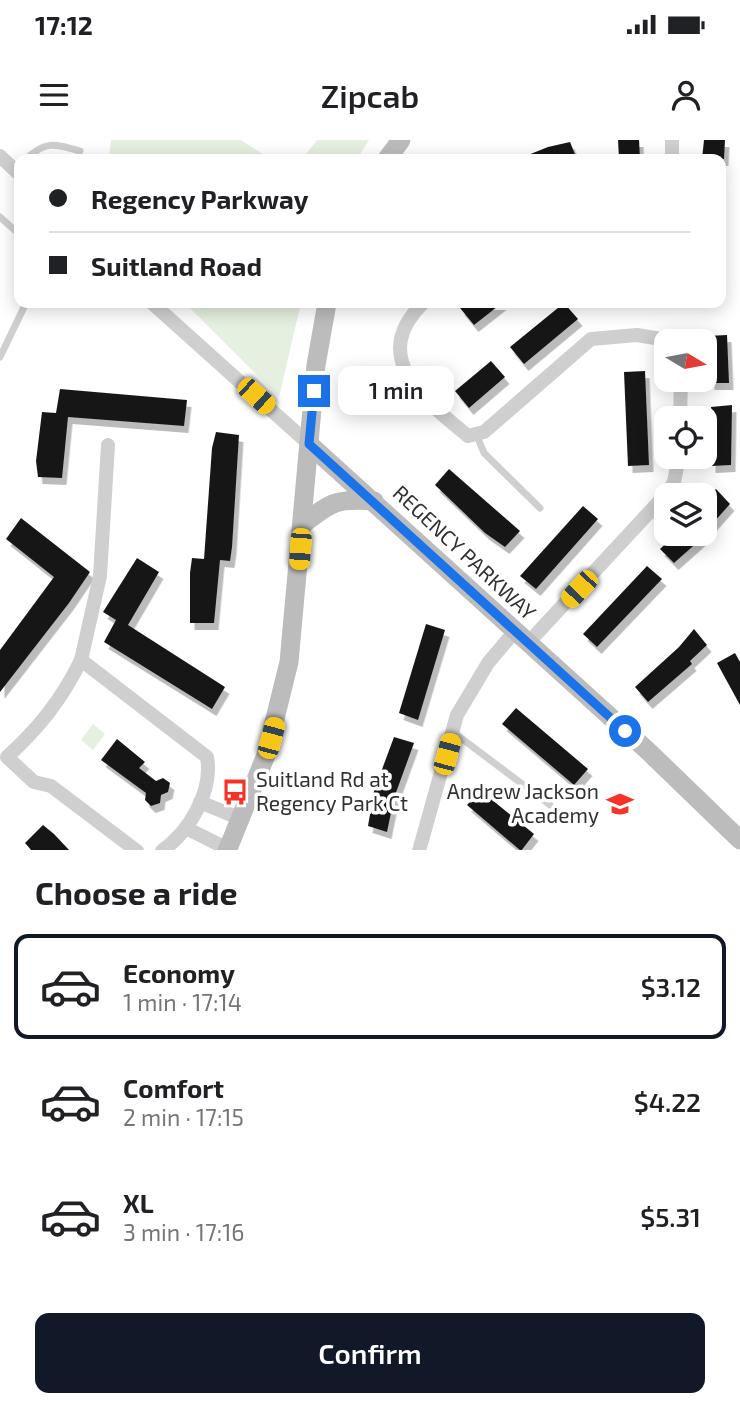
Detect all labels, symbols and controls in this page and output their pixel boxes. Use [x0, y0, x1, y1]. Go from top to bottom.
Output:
text: 17:12 [35, 9, 93, 40]
icon: menu [35, 76, 73, 114]
text: Zipcab [321, 76, 419, 114]
icon: person [667, 76, 705, 114]
text: Regency Parkway [91, 183, 308, 214]
text: Suitland Road [91, 250, 262, 281]
north arrow [654, 329, 718, 392]
map controls [654, 329, 717, 546]
callout: 1 min [338, 366, 454, 416]
car [234, 374, 279, 418]
route end [298, 375, 330, 407]
text: 1 min [369, 376, 423, 404]
button: locate [654, 406, 717, 469]
street label: REGENCY PARKWAY [389, 479, 542, 624]
button: layers [654, 483, 717, 546]
car [289, 527, 312, 571]
car [557, 566, 602, 612]
car [256, 715, 287, 761]
route start [609, 715, 641, 747]
car [432, 731, 463, 777]
place label: Suitland Rd at Regency Park Ct [256, 766, 408, 815]
bus stop icon: Suitland Rd at Regency Park Ct [220, 777, 250, 807]
place label: Andrew Jackson Academy [447, 778, 599, 827]
school or university icon: Andrew Jackson Academy [605, 789, 635, 819]
text: Choose a ride [35, 873, 238, 911]
icon: car [39, 955, 102, 1018]
text: Economy [123, 957, 235, 988]
text: $3.12 [641, 971, 701, 1002]
text: 1 min · 17:14 [123, 988, 242, 1016]
icon: car [39, 1070, 102, 1133]
text: Comfort [123, 1072, 224, 1103]
text: $4.22 [634, 1086, 701, 1117]
text: 2 min · 17:15 [123, 1103, 244, 1131]
icon: car [39, 1185, 102, 1248]
text: XL [123, 1187, 154, 1218]
text: $5.31 [640, 1201, 701, 1232]
text: 3 min · 17:16 [123, 1218, 245, 1246]
button: Confirm [35, 1313, 705, 1393]

